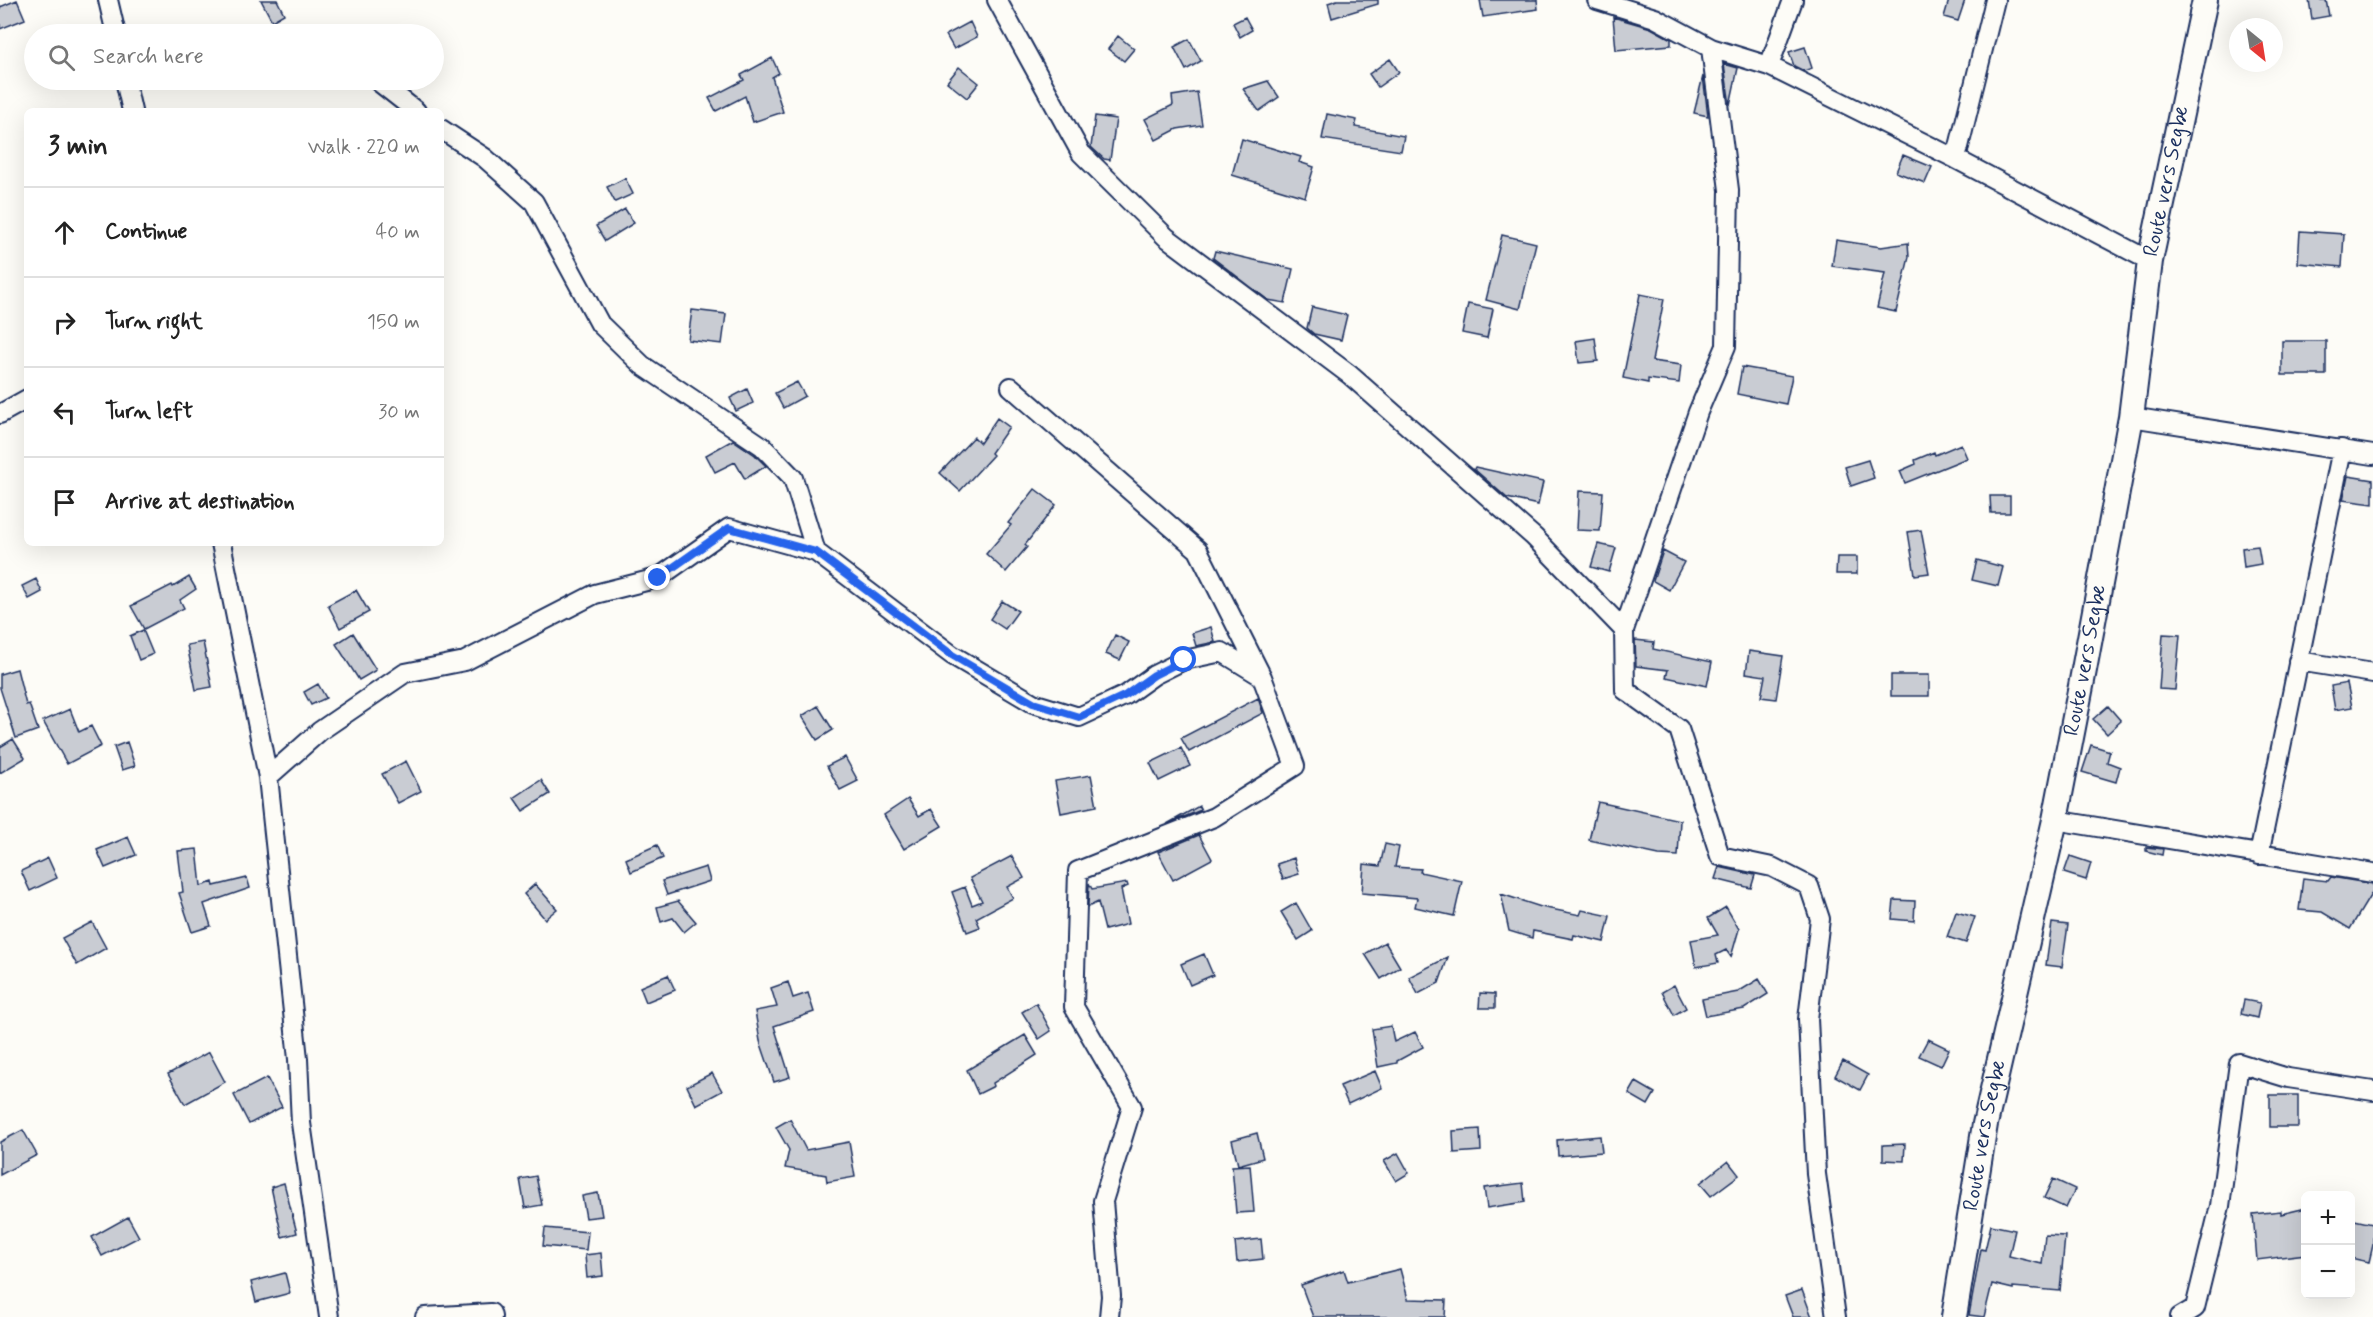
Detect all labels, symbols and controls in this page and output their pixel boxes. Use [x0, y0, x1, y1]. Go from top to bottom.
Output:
north arrow [2229, 18, 2283, 72]
search box [24, 24, 444, 90]
icon: search [45, 41, 78, 74]
text: Search here [93, 43, 204, 71]
street label: Route vers Segbe [2137, 104, 2196, 259]
text: 3 min [48, 130, 108, 164]
text: Walk · 220 m [308, 134, 420, 161]
icon: ahead [48, 216, 81, 249]
text: Continue [105, 218, 187, 246]
text: 40 m [376, 219, 420, 246]
icon: right [48, 306, 81, 339]
text: Turn right [105, 308, 203, 336]
text: 150 m [367, 309, 420, 336]
icon: left [48, 396, 81, 429]
text: Turn left [105, 398, 193, 426]
text: 30 m [378, 399, 420, 426]
icon: arrive [48, 486, 81, 519]
text: Arrive at destination [105, 488, 295, 516]
route end [644, 564, 670, 590]
street label: Route vers Segbe [2058, 583, 2114, 738]
route start [1170, 646, 1196, 672]
street label: Route vers Segbe [1957, 1057, 2013, 1213]
map controls [2301, 1191, 2355, 1299]
button: + [2301, 1191, 2355, 1245]
button: − [2301, 1245, 2355, 1299]

